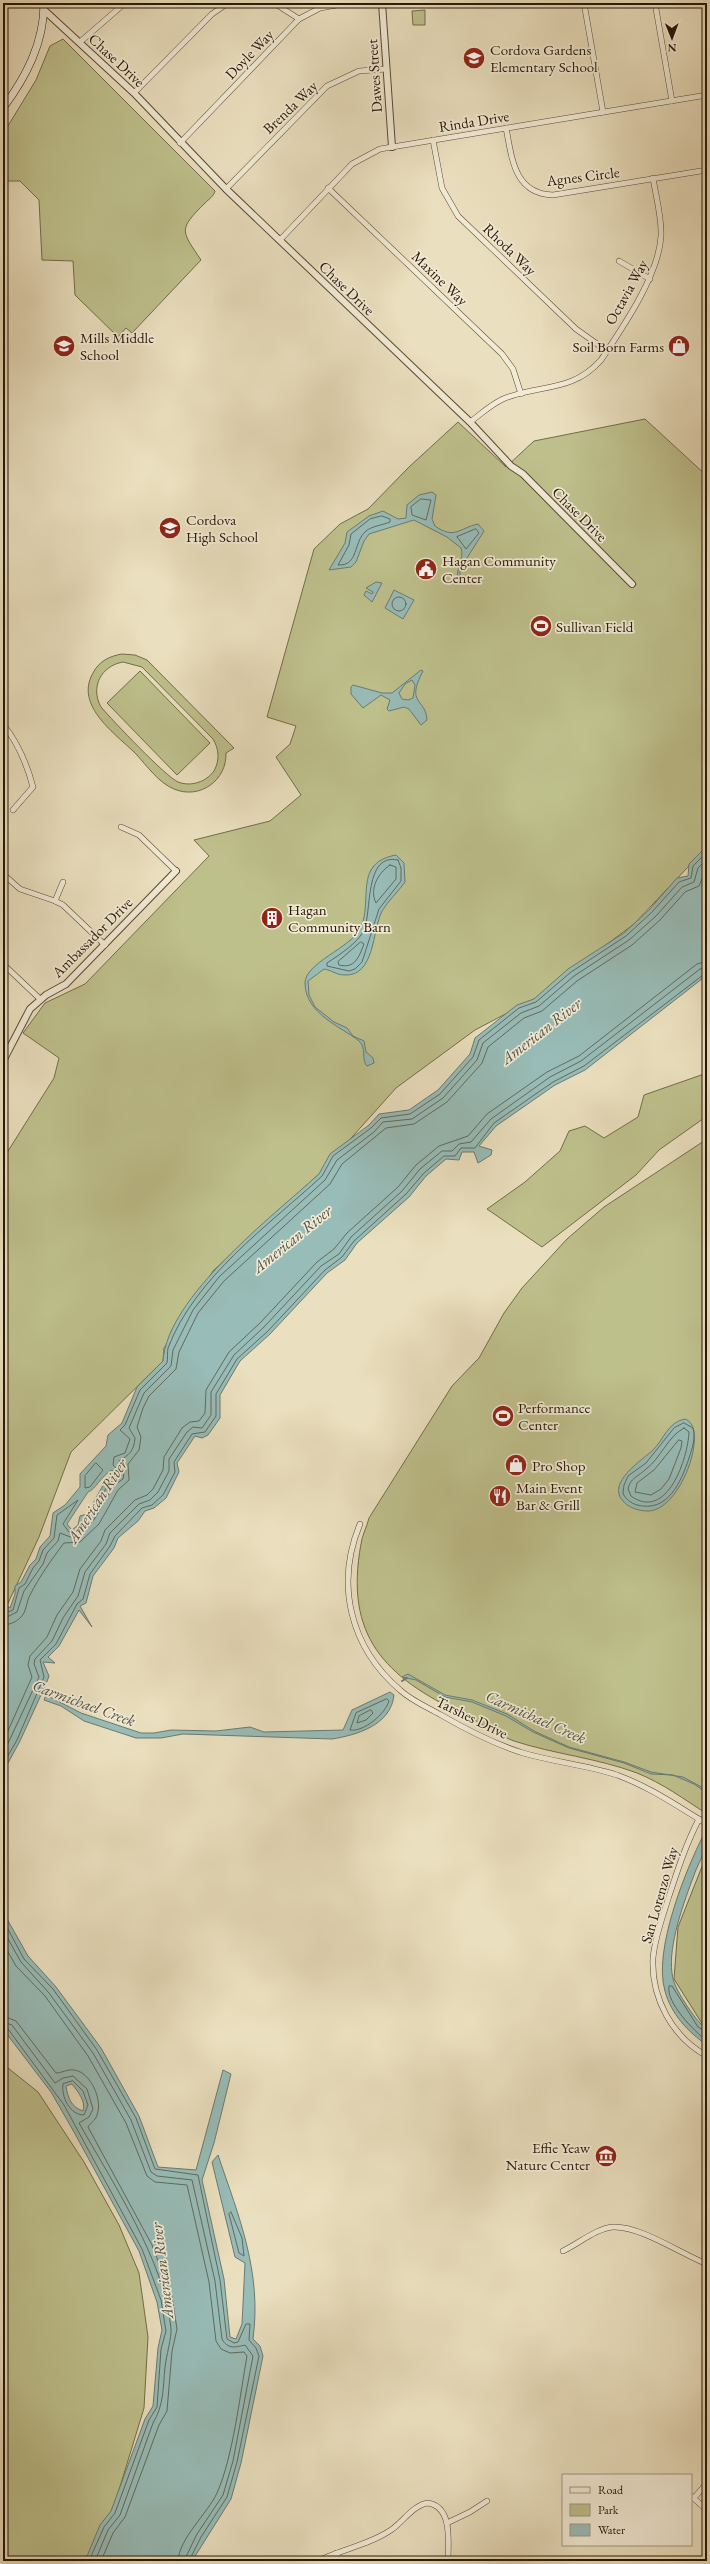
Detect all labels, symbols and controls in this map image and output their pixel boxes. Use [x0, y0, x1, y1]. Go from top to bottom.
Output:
north arrow [652, 18, 692, 58]
street label: Doyle Way [221, 25, 278, 83]
street label: Chase Drive [85, 29, 149, 91]
street label: Dawes Street [362, 38, 386, 113]
place label: Cordova Gardens Elementary School [490, 40, 598, 76]
text: N [668, 41, 677, 55]
school or university icon: Cordova Gardens Elementary School [461, 45, 487, 71]
street label: Brenda Way [259, 76, 322, 138]
street label: Rinda Drive [437, 106, 511, 136]
street label: Agnes Circle [544, 162, 621, 190]
street label: Rhoda Way [479, 219, 541, 279]
street label: Maxine Way [408, 247, 472, 310]
street label: Octavia Way [600, 256, 652, 328]
street label: Chase Drive [315, 257, 379, 319]
place label: Mills Middle School [80, 328, 154, 364]
school or university icon: Mills Middle School [51, 333, 77, 359]
shop icon: Soil Born Farms [666, 333, 692, 359]
place label: Soil Born Farms [572, 337, 664, 356]
street label: Chase Drive [548, 482, 612, 546]
place label: Cordova High School [186, 510, 259, 546]
school or university icon: Cordova High School [157, 515, 183, 541]
place label: Hagan Community Center [442, 551, 556, 587]
public building icon: Hagan Community Center [413, 556, 439, 582]
sports icon: Sullivan Field [528, 613, 554, 639]
place label: Sullivan Field [556, 617, 634, 636]
street label: Ambassador Drive [47, 893, 136, 982]
place label: Hagan Community Barn [288, 900, 391, 936]
building icon: Hagan Community Barn [259, 905, 285, 931]
water label: American River [496, 992, 586, 1070]
water label: American River [247, 1200, 337, 1278]
place label: Performance Center [518, 1398, 591, 1434]
sports icon: Performance Center [490, 1403, 516, 1429]
shop icon: Pro Shop [503, 1452, 529, 1478]
water label: American River [61, 1454, 133, 1548]
place label: Pro Shop [532, 1456, 586, 1475]
place label: Main Event Bar & Grill [516, 1478, 583, 1514]
restaurant icon: Main Event Bar & Grill [487, 1483, 513, 1509]
water label: Carmichael Creek [30, 1675, 139, 1732]
water label: Carmichael Creek [482, 1685, 590, 1749]
street label: Tarshes Drive [433, 1691, 511, 1743]
street label: San Lorenzo Way [636, 1844, 682, 1945]
place label: Effie Yeaw Nature Center [506, 2138, 591, 2174]
museum icon: Effie Yeaw Nature Center [593, 2143, 619, 2169]
water label: American River [146, 2221, 178, 2321]
legend [562, 2474, 692, 2546]
text: Road [598, 2482, 624, 2498]
text: Park [598, 2502, 619, 2518]
text: Water [598, 2522, 625, 2538]

